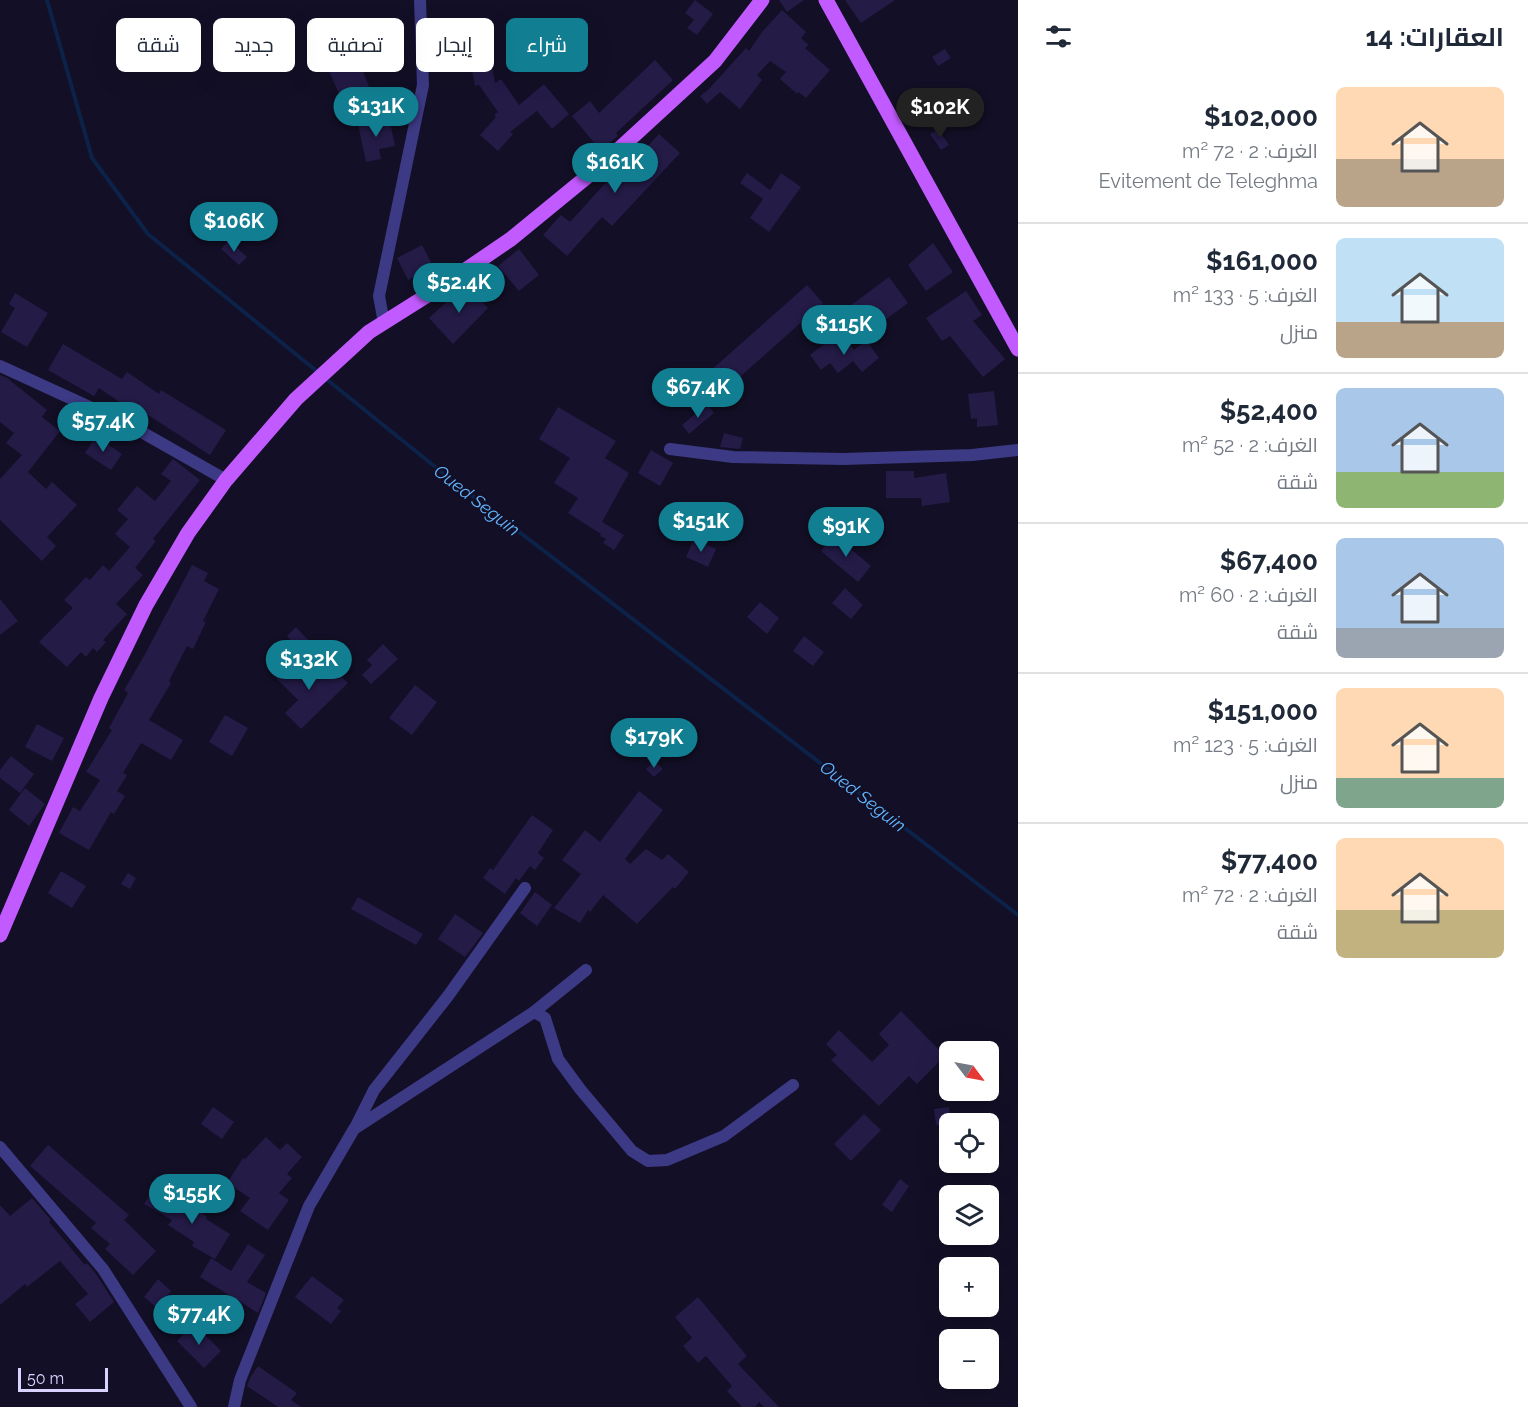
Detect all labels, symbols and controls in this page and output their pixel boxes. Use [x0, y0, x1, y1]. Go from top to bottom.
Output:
chip: شقة [116, 18, 201, 72]
chip: جديد [213, 18, 295, 72]
chip: تصفية [307, 18, 404, 72]
chip: إيجار [416, 18, 494, 72]
chip: شراء [506, 18, 588, 72]
icon: filters [1042, 20, 1075, 53]
text: العقارات: 14 [1366, 22, 1504, 52]
pin: $131K [334, 87, 418, 138]
pin: $102K [898, 88, 982, 139]
text: $131K [348, 94, 404, 118]
text: $102K [910, 95, 970, 119]
text: $102,000 [1204, 102, 1318, 132]
icon: home [1384, 111, 1456, 183]
text: الغرف: 2 · 72 m² [1182, 139, 1318, 163]
pin: $161K [573, 143, 657, 194]
text: $161K [586, 150, 644, 174]
text: Evitement de Teleghma [1099, 169, 1318, 193]
pin: $106K [192, 202, 276, 253]
text: $106K [204, 209, 264, 233]
text: $161,000 [1206, 246, 1318, 276]
icon: home [1384, 262, 1456, 334]
pin: $52.4K [410, 263, 508, 314]
text: $52.4K [427, 270, 491, 294]
text: الغرف: 5 · 133 m² [1173, 283, 1318, 307]
pin: $115K [802, 305, 886, 356]
text: $115K [816, 312, 872, 336]
text: منزل [1280, 320, 1318, 344]
pin: $67.4K [649, 368, 747, 419]
text: $67.4K [666, 375, 730, 399]
text: $52,400 [1220, 396, 1318, 426]
pin: $57.4K [54, 402, 152, 453]
text: $57.4K [71, 409, 135, 433]
icon: home [1384, 412, 1456, 484]
text: الغرف: 2 · 52 m² [1182, 433, 1318, 457]
water label: Oued Seguin [430, 460, 524, 540]
text: شقة [1277, 470, 1318, 494]
pin: $151K [659, 502, 743, 553]
pin: $91K [810, 507, 882, 558]
text: $151K [673, 509, 729, 533]
text: $91K [822, 514, 870, 538]
text: $67,400 [1220, 546, 1318, 576]
icon: home [1384, 562, 1456, 634]
text: الغرف: 2 · 60 m² [1179, 583, 1318, 607]
text: شقة [1277, 620, 1318, 644]
pin: $132K [267, 640, 351, 691]
text: $132K [280, 647, 338, 671]
text: $151,000 [1207, 696, 1318, 726]
icon: home [1384, 712, 1456, 784]
pin: $179K [612, 718, 696, 769]
text: $179K [625, 725, 683, 749]
text: الغرف: 5 · 123 m² [1173, 733, 1318, 757]
water label: Oued Seguin [816, 756, 910, 836]
text: منزل [1280, 770, 1318, 794]
text: $77,400 [1221, 846, 1318, 876]
icon: home [1384, 862, 1456, 934]
text: الغرف: 2 · 72 m² [1182, 883, 1318, 907]
text: شقة [1277, 920, 1318, 944]
north arrow [939, 1041, 999, 1101]
map controls [939, 1041, 999, 1389]
button: locate [939, 1113, 999, 1173]
pin: $155K [150, 1174, 234, 1225]
text: $155K [163, 1181, 221, 1205]
button: layers [939, 1185, 999, 1245]
button: + [939, 1257, 999, 1317]
pin: $77.4K [150, 1295, 248, 1346]
text: $77.4K [167, 1302, 231, 1326]
button: − [939, 1329, 999, 1389]
scale bar [18, 1365, 108, 1392]
text: 50 m [27, 1369, 64, 1388]

